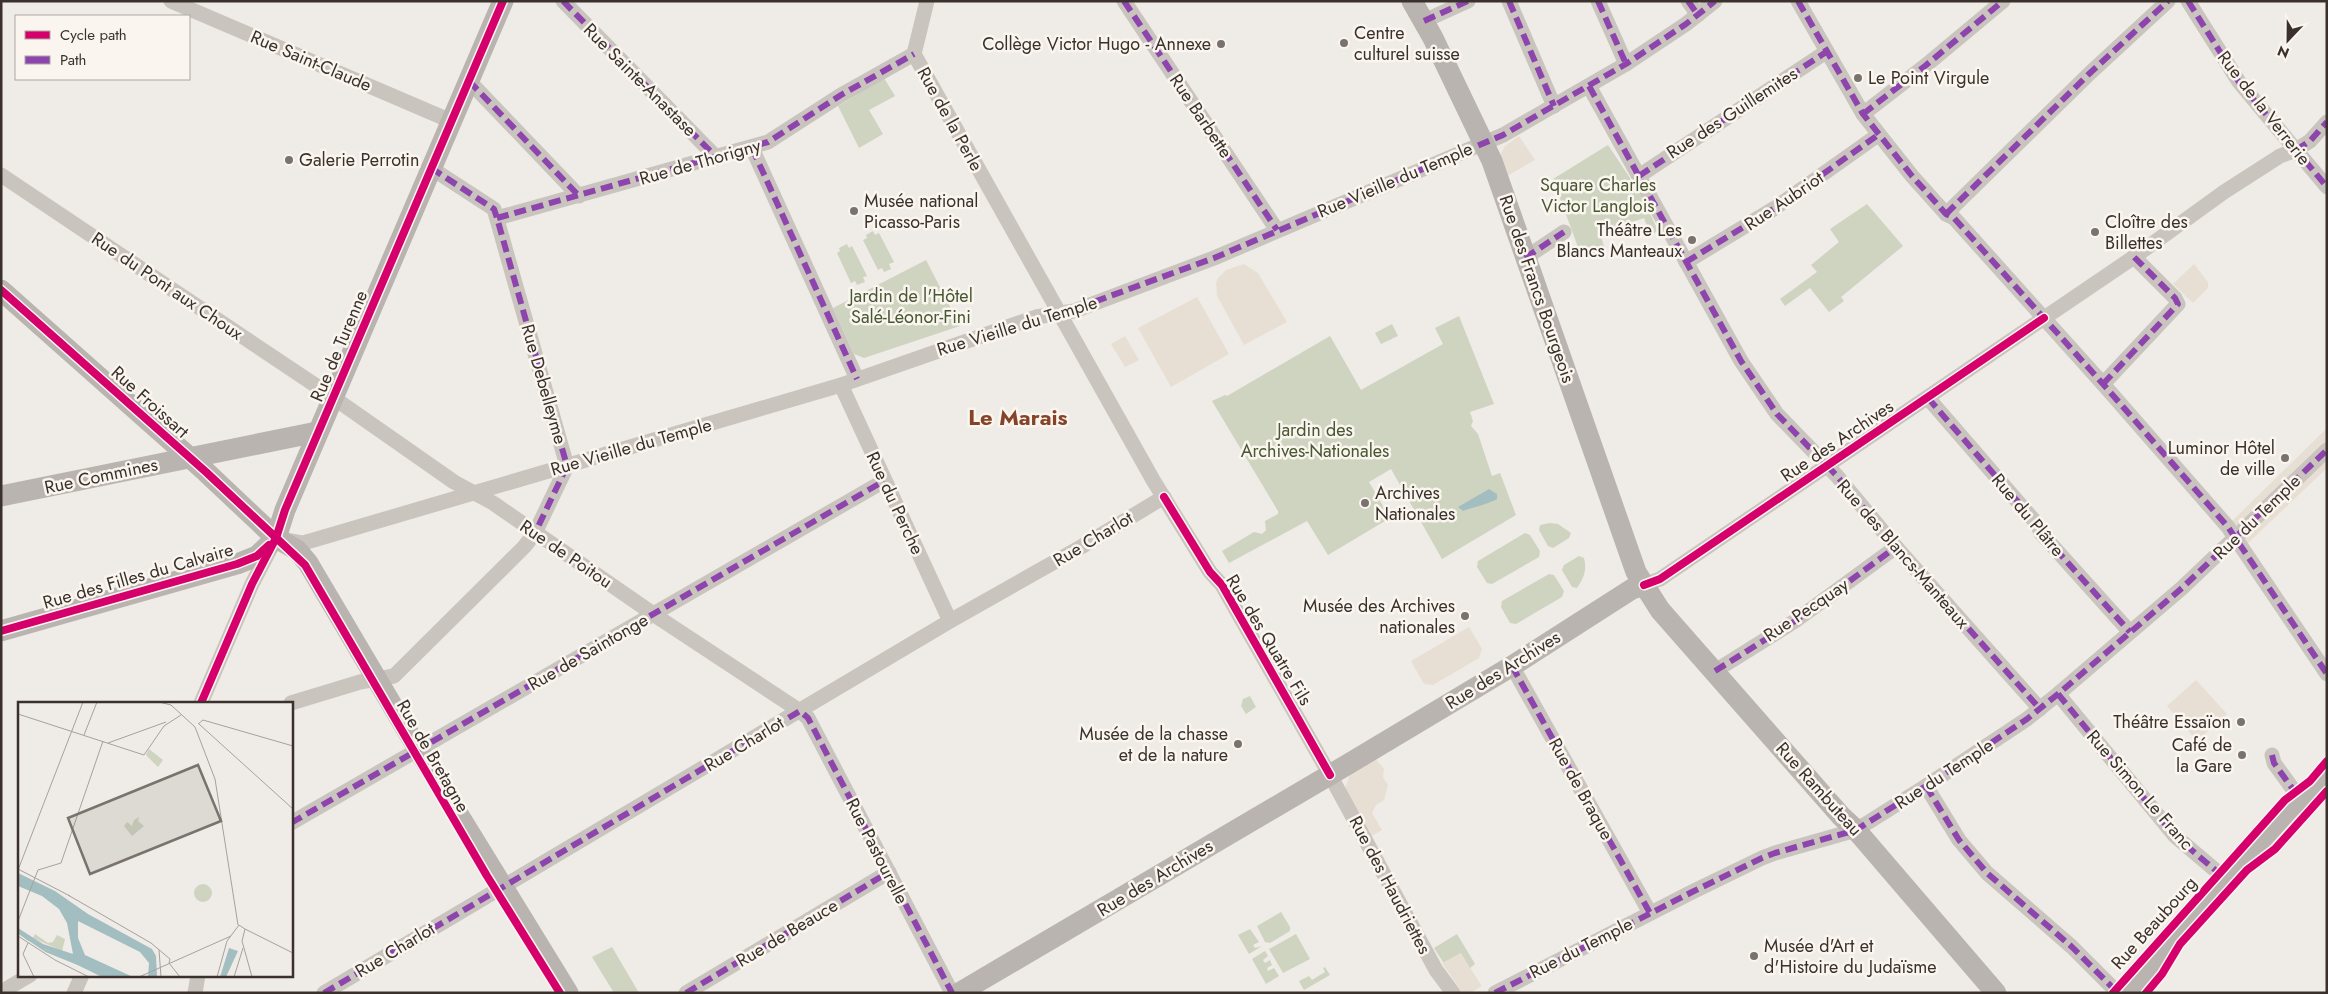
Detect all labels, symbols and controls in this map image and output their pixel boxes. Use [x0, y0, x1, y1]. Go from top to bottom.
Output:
legend [15, 15, 190, 80]
north arrow [2263, 15, 2313, 65]
street label: Rue Sainte-Anastase [577, 17, 703, 143]
place label: Centre culturel suisse [1354, 20, 1460, 67]
text: Cycle path [60, 24, 127, 46]
street label: Rue Saint-Claude [247, 24, 375, 98]
place label: Collège Victor Hugo - Annexe [982, 31, 1211, 57]
marker: Centre culturel suisse [1338, 37, 1350, 49]
marker: Collège Victor Hugo - Annexe [1215, 38, 1227, 50]
text: N [2274, 41, 2292, 63]
street label: Rue de la Verrerie [2211, 45, 2317, 171]
text: Path [60, 49, 86, 71]
street label: Rue des Guillemites [1661, 61, 1803, 165]
street label: Rue de la Perle [911, 62, 989, 176]
place label: Le Point Virgule [1868, 65, 1989, 91]
street label: Rue Barbette [1163, 69, 1239, 163]
marker: Le Point Virgule [1852, 72, 1864, 84]
street label: Rue de Thorigny [636, 132, 764, 192]
street label: Rue Vieille du Temple [1313, 136, 1477, 224]
place label: Galerie Perrotin [299, 147, 420, 173]
marker: Galerie Perrotin [283, 154, 295, 166]
street label: Rue Aubriot [1739, 165, 1829, 237]
park label: Square Charles Victor Langlois [1540, 172, 1656, 219]
place label: Musée national Picasso-Paris [864, 188, 978, 235]
street label: Rue des Francs Bourgeois [1493, 192, 1581, 386]
marker: Musée national Picasso-Paris [848, 205, 860, 217]
place label: Cloître des Billettes [2105, 209, 2188, 256]
place label: Théâtre Les Blancs Manteaux [1557, 217, 1682, 264]
street label: Rue du Pont aux Choux [86, 226, 248, 347]
marker: Cloître des Billettes [2089, 226, 2101, 238]
marker: Théâtre Les Blancs Manteaux [1686, 234, 1698, 246]
park label: Jardin de l'Hôtel Salé-Léonor-Fini [847, 283, 973, 330]
street label: Rue de Turenne [304, 286, 374, 406]
street label: Rue Vieille du Temple [934, 289, 1100, 363]
street label: Rue Debelleyme [514, 321, 574, 447]
street label: Rue Froissart [105, 360, 195, 445]
street label: Rue des Archives [1775, 394, 1899, 488]
district label: Le Marais [968, 401, 1068, 433]
street label: Rue Vieille du Temple [547, 412, 715, 482]
park label: Jardin des Archives-Nationales [1241, 417, 1389, 464]
place label: Luminor Hôtel de ville [2168, 435, 2275, 482]
street label: Rue du Perche [860, 447, 930, 559]
street label: Rue Commines [42, 451, 160, 501]
marker: Luminor Hôtel de ville [2279, 452, 2291, 464]
street label: Rue du Plâtre [1985, 468, 2071, 562]
street label: Rue du Temple [2207, 468, 2307, 566]
street label: Rue des Blancs-Manteaux [1831, 474, 1976, 635]
place label: Archives Nationales [1375, 480, 1455, 527]
marker: Archives Nationales [1359, 497, 1371, 509]
street label: Rue Charlot [1048, 505, 1138, 573]
street label: Rue de Poitou [515, 513, 617, 595]
street label: Rue des Filles du Calvaire [40, 536, 236, 616]
street label: Rue des Quatre Fils [1220, 570, 1318, 710]
street label: Rue Pecquay [1758, 572, 1854, 648]
place label: Musée des Archives nationales [1303, 593, 1455, 640]
street label: Rue de Saintonge [523, 607, 653, 697]
marker: Musée des Archives nationales [1459, 610, 1471, 622]
street label: Rue des Archives [1441, 624, 1565, 716]
street label: Rue de Bretagne [390, 695, 476, 817]
inset map [18, 702, 292, 976]
place label: Théâtre Essaïon [2113, 709, 2231, 735]
street label: Rue Charlot [699, 710, 789, 778]
marker: Théâtre Essaïon [2235, 716, 2247, 728]
place label: Musée de la chasse et de la nature [1079, 721, 1228, 768]
street label: Rue Simon Le Franc [2080, 724, 2200, 856]
street label: Rue du Temple [1890, 732, 1998, 816]
place label: Café de la Gare [2172, 732, 2232, 779]
street label: Rue de Braque [1542, 733, 1620, 845]
street label: Rue Rambuteau [1770, 736, 1868, 842]
marker: Musée de la chasse et de la nature [1232, 738, 1244, 750]
marker: Café de la Gare [2236, 749, 2248, 761]
street label: Rue Pastourelle [839, 794, 915, 908]
street label: Rue des Haudriettes [1343, 811, 1437, 959]
street label: Rue des Archives [1092, 833, 1218, 923]
street label: Rue Beaubourg [2105, 871, 2203, 975]
street label: Rue de Beauce [731, 892, 843, 974]
street label: Rue du Temple [1525, 911, 1637, 985]
street label: Rue Charlot [350, 916, 440, 984]
place label: Musée d'Art et d'Histoire du Judaïsme [1764, 933, 1937, 980]
marker: Musée d'Art et d'Histoire du Judaïsme [1748, 950, 1760, 962]

